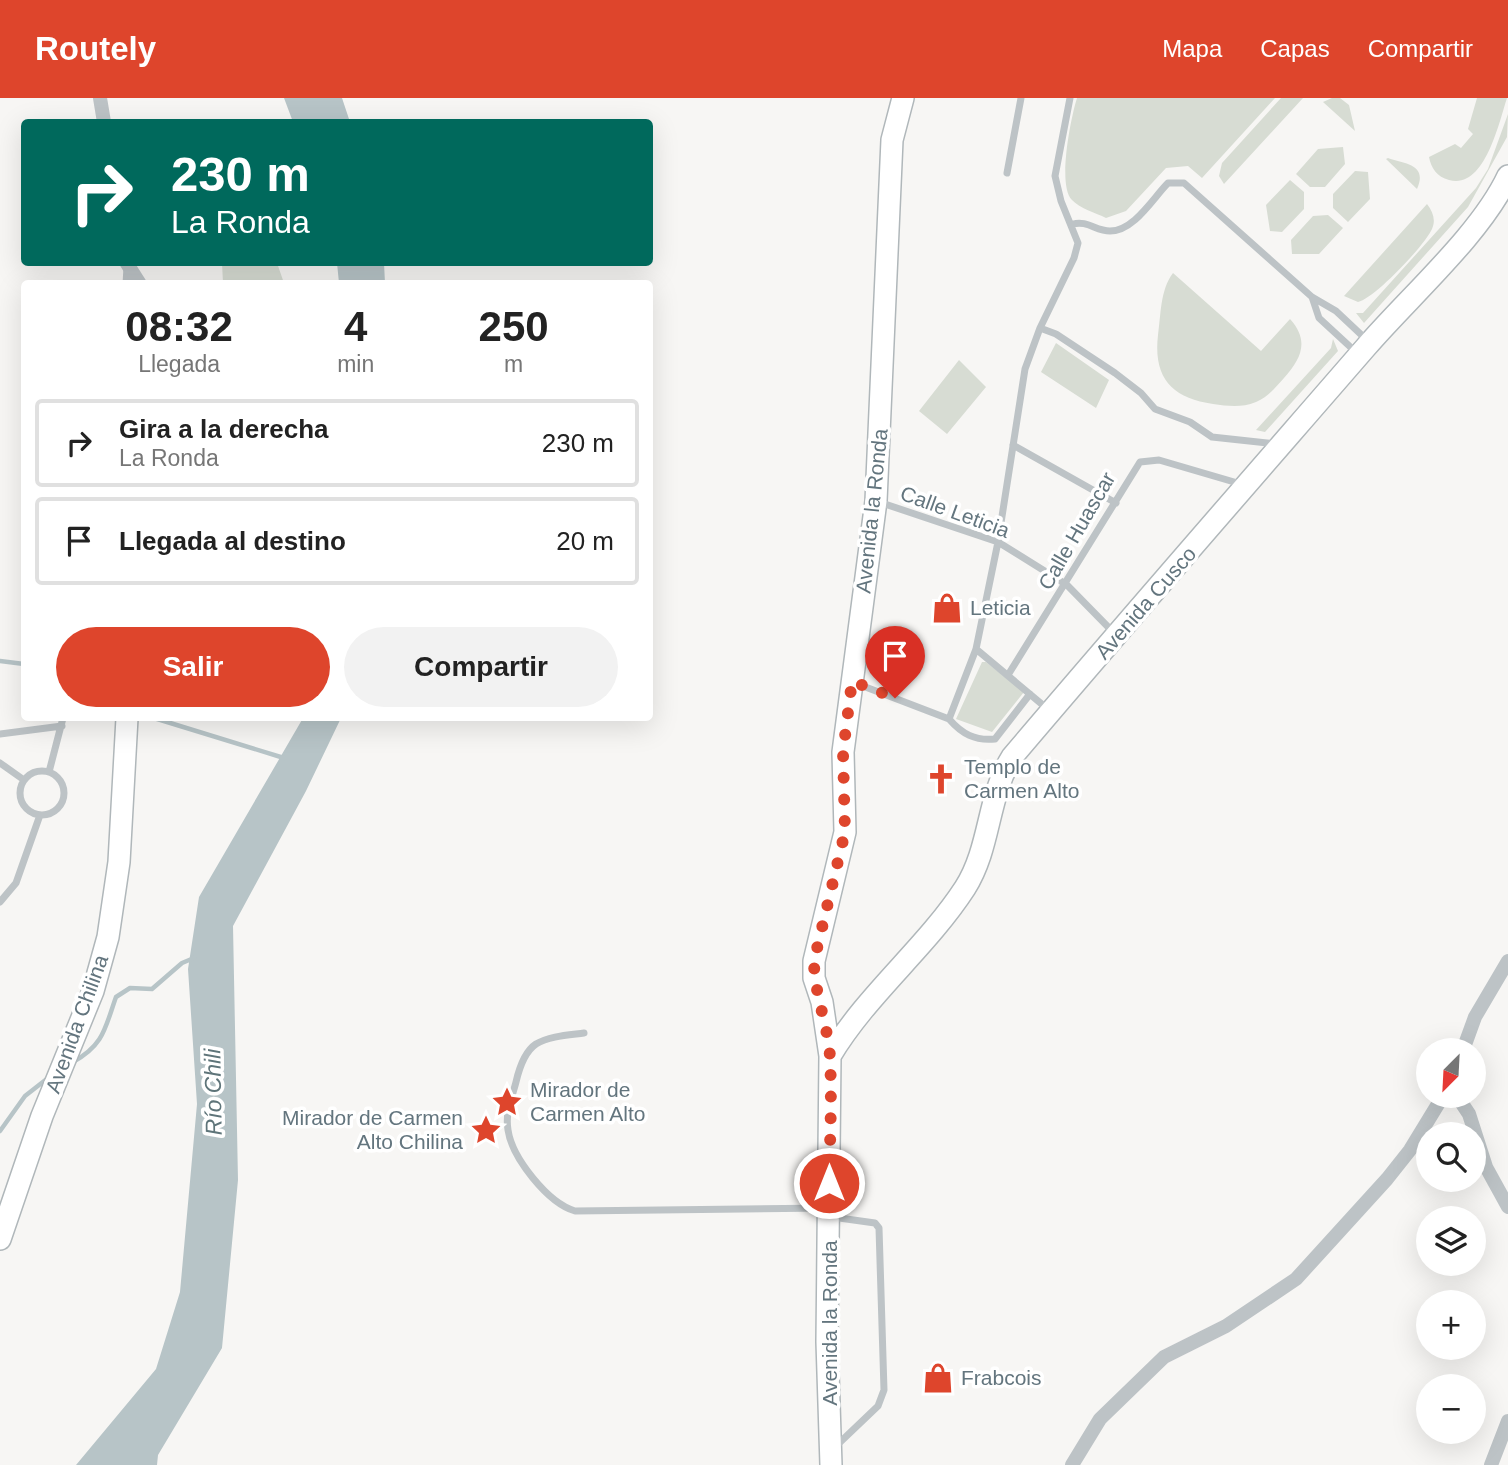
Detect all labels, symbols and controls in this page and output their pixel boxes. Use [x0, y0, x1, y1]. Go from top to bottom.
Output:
text: Routely [35, 30, 156, 67]
text: Mapa [1162, 35, 1222, 62]
text: Capas [1260, 35, 1330, 62]
text: Compartir [1368, 35, 1473, 62]
icon: right [56, 147, 147, 238]
text: 230 m [171, 147, 310, 201]
text: La Ronda [171, 204, 310, 240]
text: 08:32 [125, 303, 233, 350]
text: 4 [344, 303, 367, 350]
text: 250 [479, 303, 549, 350]
text: Llegada [138, 351, 220, 377]
text: min [337, 351, 374, 377]
text: m [504, 351, 523, 377]
text: Gira a la derecha [119, 414, 329, 444]
icon: right [60, 424, 98, 462]
street label: Avenida la Ronda [851, 427, 892, 594]
text: 230 m [542, 428, 614, 458]
text: La Ronda [119, 445, 219, 471]
street label: Calle Huascar [1034, 468, 1119, 594]
street label: Calle Leticia [897, 481, 1013, 542]
icon: arrive [60, 522, 98, 560]
text: Llegada al destino [119, 526, 346, 556]
text: 20 m [556, 526, 614, 556]
street label: Avenida Cusco [1091, 542, 1201, 663]
shop icon: Leticia [930, 591, 964, 625]
place label: Leticia [970, 596, 1031, 619]
pin [865, 626, 925, 698]
button: Salir [56, 627, 330, 707]
button: Compartir [344, 627, 618, 707]
icon: arrive [876, 637, 914, 675]
place label: Templo de Carmen Alto [964, 755, 1080, 802]
church icon: Templo de Carmen Alto [924, 762, 958, 796]
street label: Avenida Chilina [41, 951, 112, 1096]
north arrow [1416, 1038, 1486, 1108]
map controls [1416, 1038, 1486, 1444]
water label: Río Chili [199, 1047, 227, 1136]
place label: Mirador de Carmen Alto [530, 1078, 646, 1125]
place icon: Mirador de Carmen Alto [490, 1085, 524, 1119]
place label: Mirador de Carmen Alto Chilina [282, 1106, 463, 1153]
place icon: Mirador de Carmen Alto Chilina [469, 1113, 503, 1147]
button: search [1416, 1122, 1486, 1192]
position arrow [792, 1146, 866, 1220]
button: layers [1416, 1206, 1486, 1276]
street label: Avenida la Ronda [818, 1240, 841, 1406]
button: + [1416, 1290, 1486, 1360]
shop icon: Frabcois [921, 1361, 955, 1395]
place label: Frabcois [961, 1366, 1042, 1389]
button: − [1416, 1374, 1486, 1444]

